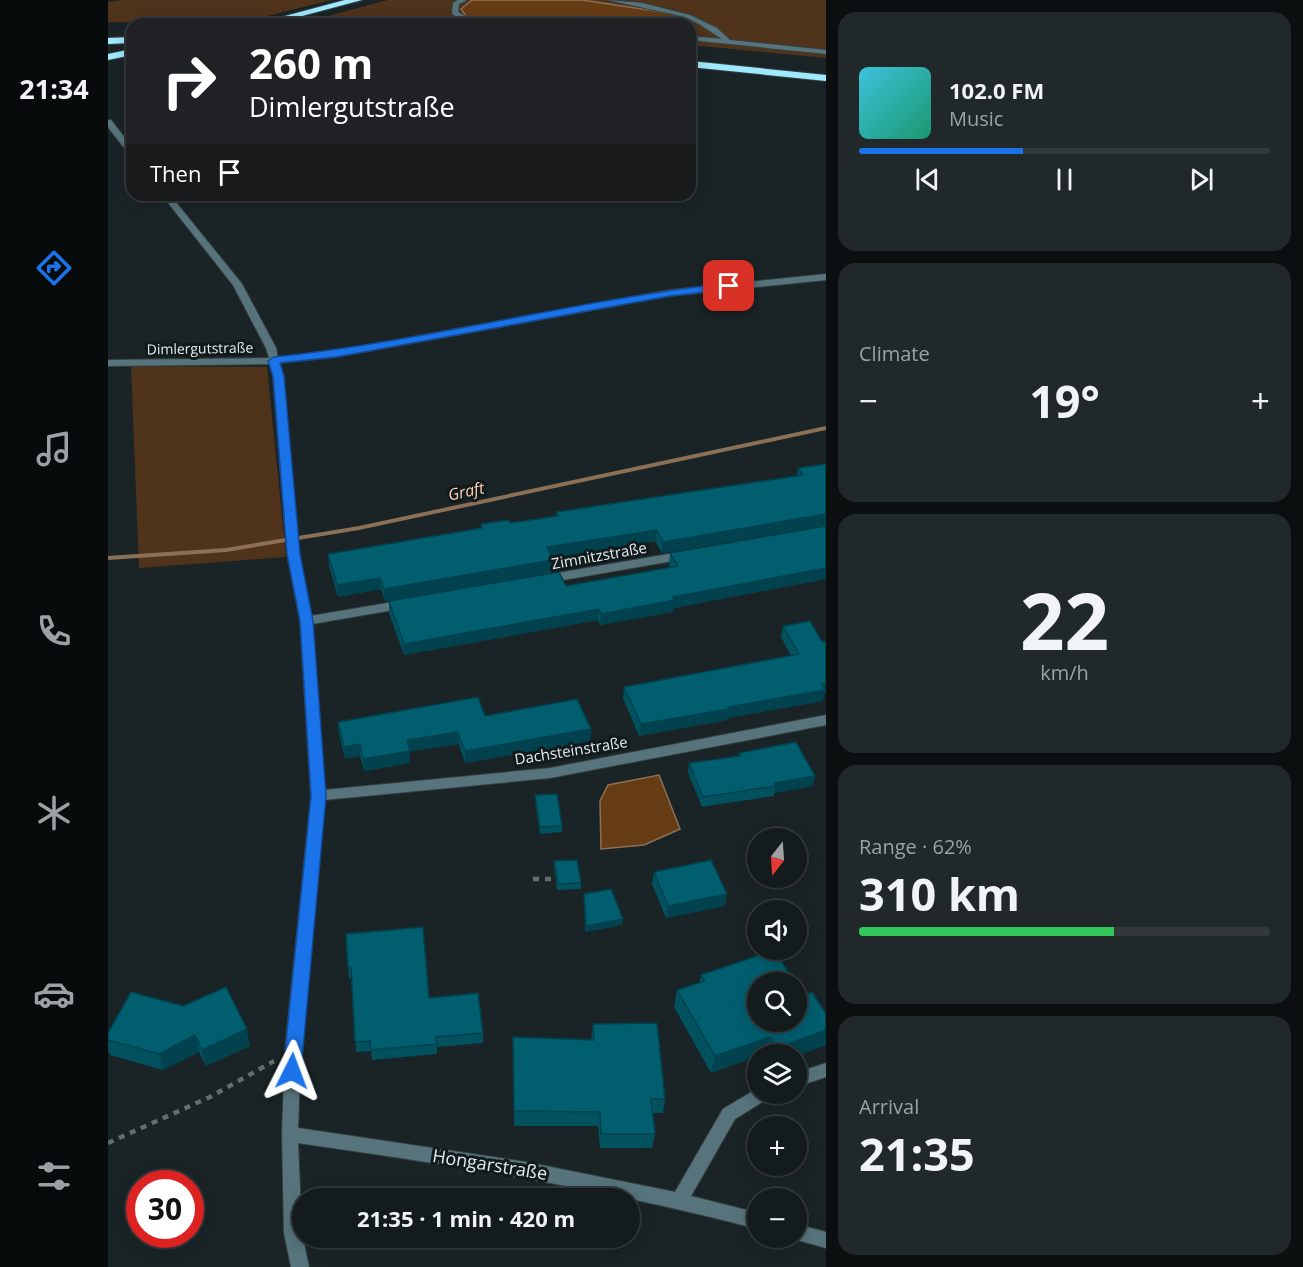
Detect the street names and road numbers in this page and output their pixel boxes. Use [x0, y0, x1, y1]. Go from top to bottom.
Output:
street label: Dimlergutstraße [146, 338, 254, 358]
street label: Zimnitzstraße [550, 537, 648, 573]
street label: Dachsteinstraße [513, 731, 629, 769]
street label: Hongarstraße [431, 1143, 549, 1185]

